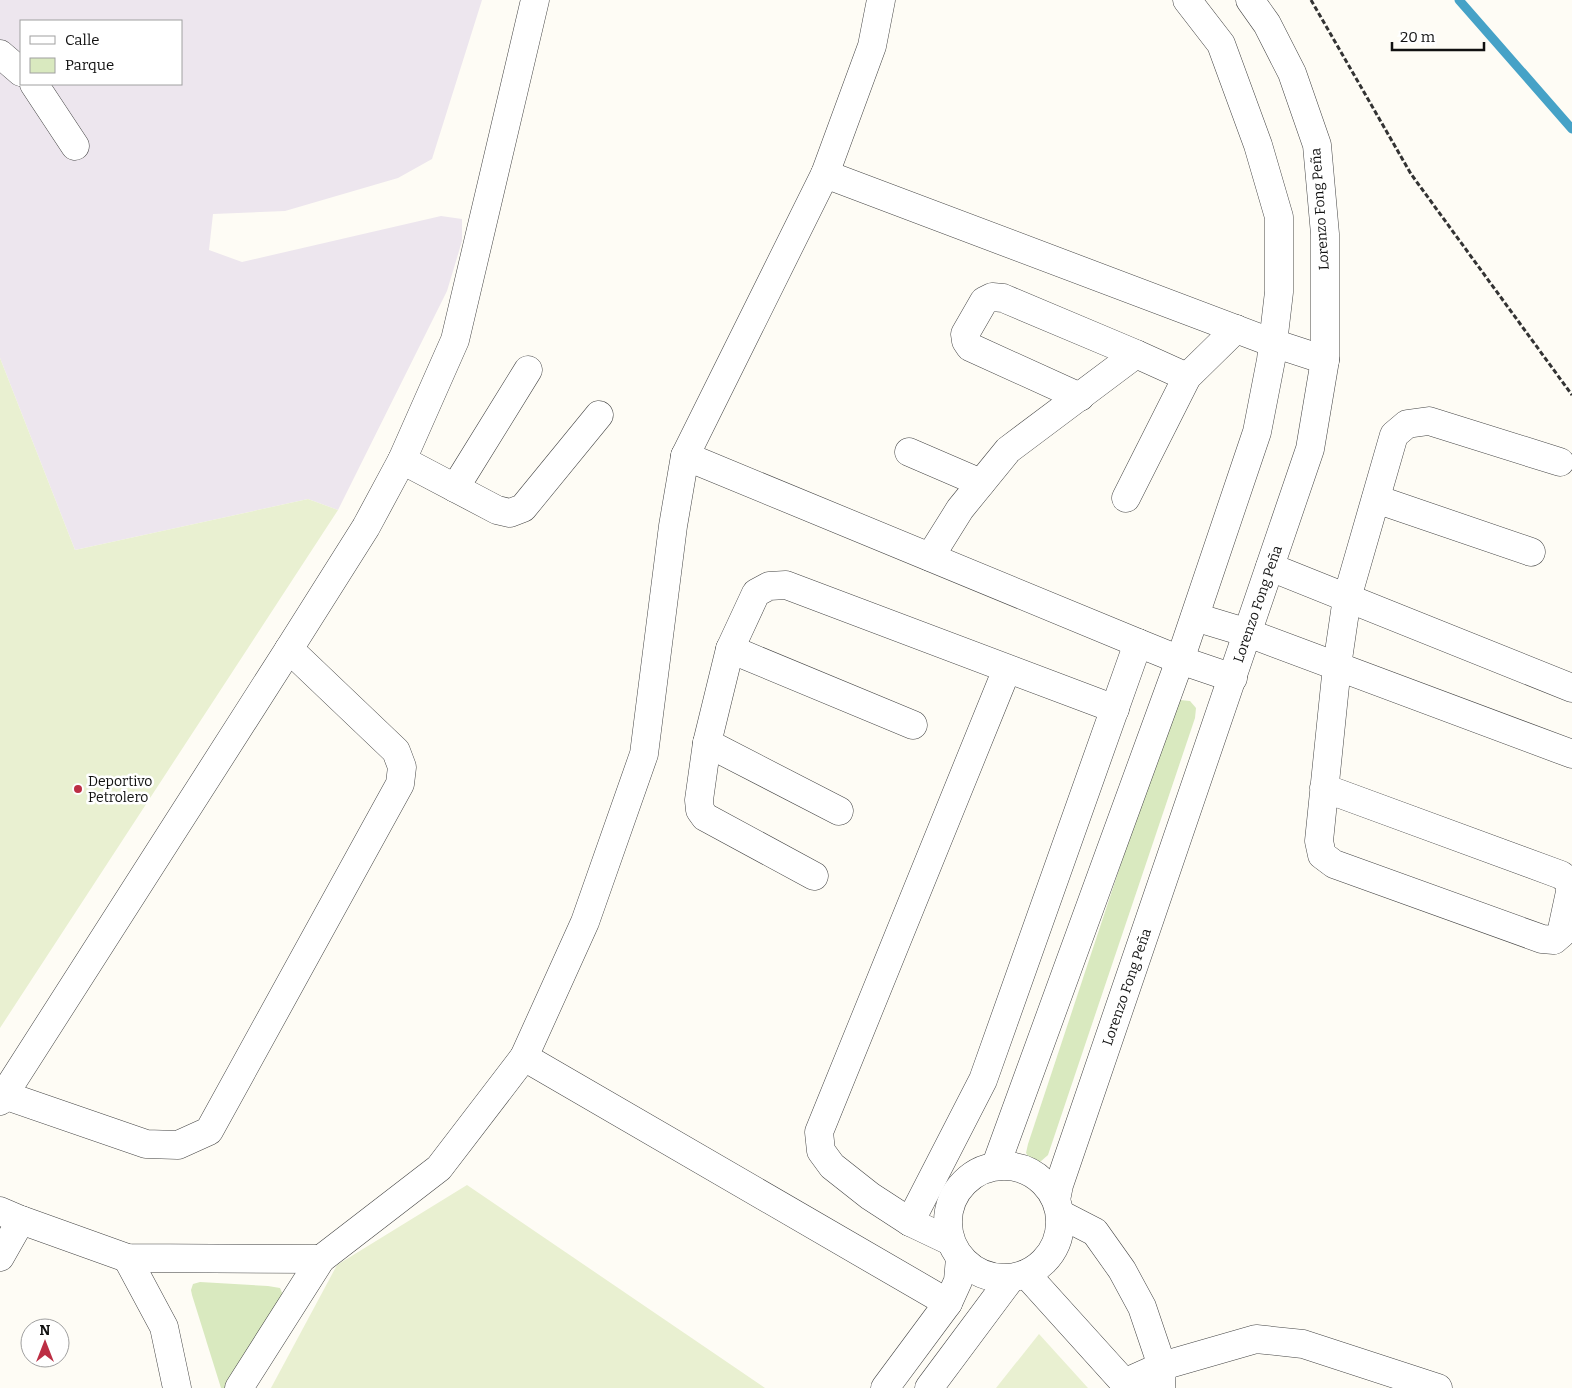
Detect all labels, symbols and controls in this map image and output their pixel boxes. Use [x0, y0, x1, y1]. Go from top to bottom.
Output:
legend [20, 20, 182, 85]
scale bar [1392, 20, 1484, 52]
text: 20 m [1400, 28, 1436, 46]
text: Calle [65, 31, 99, 49]
text: Parque [65, 56, 114, 74]
street label: Lorenzo Fong Peña [1307, 147, 1333, 271]
street label: Lorenzo Fong Peña [1230, 543, 1286, 665]
place label: Deportivo Petrolero [88, 773, 152, 806]
marker: Deportivo Petrolero [72, 783, 84, 795]
street label: Lorenzo Fong Peña [1099, 926, 1155, 1048]
north arrow [20, 1318, 70, 1368]
text: N [40, 1322, 51, 1339]

